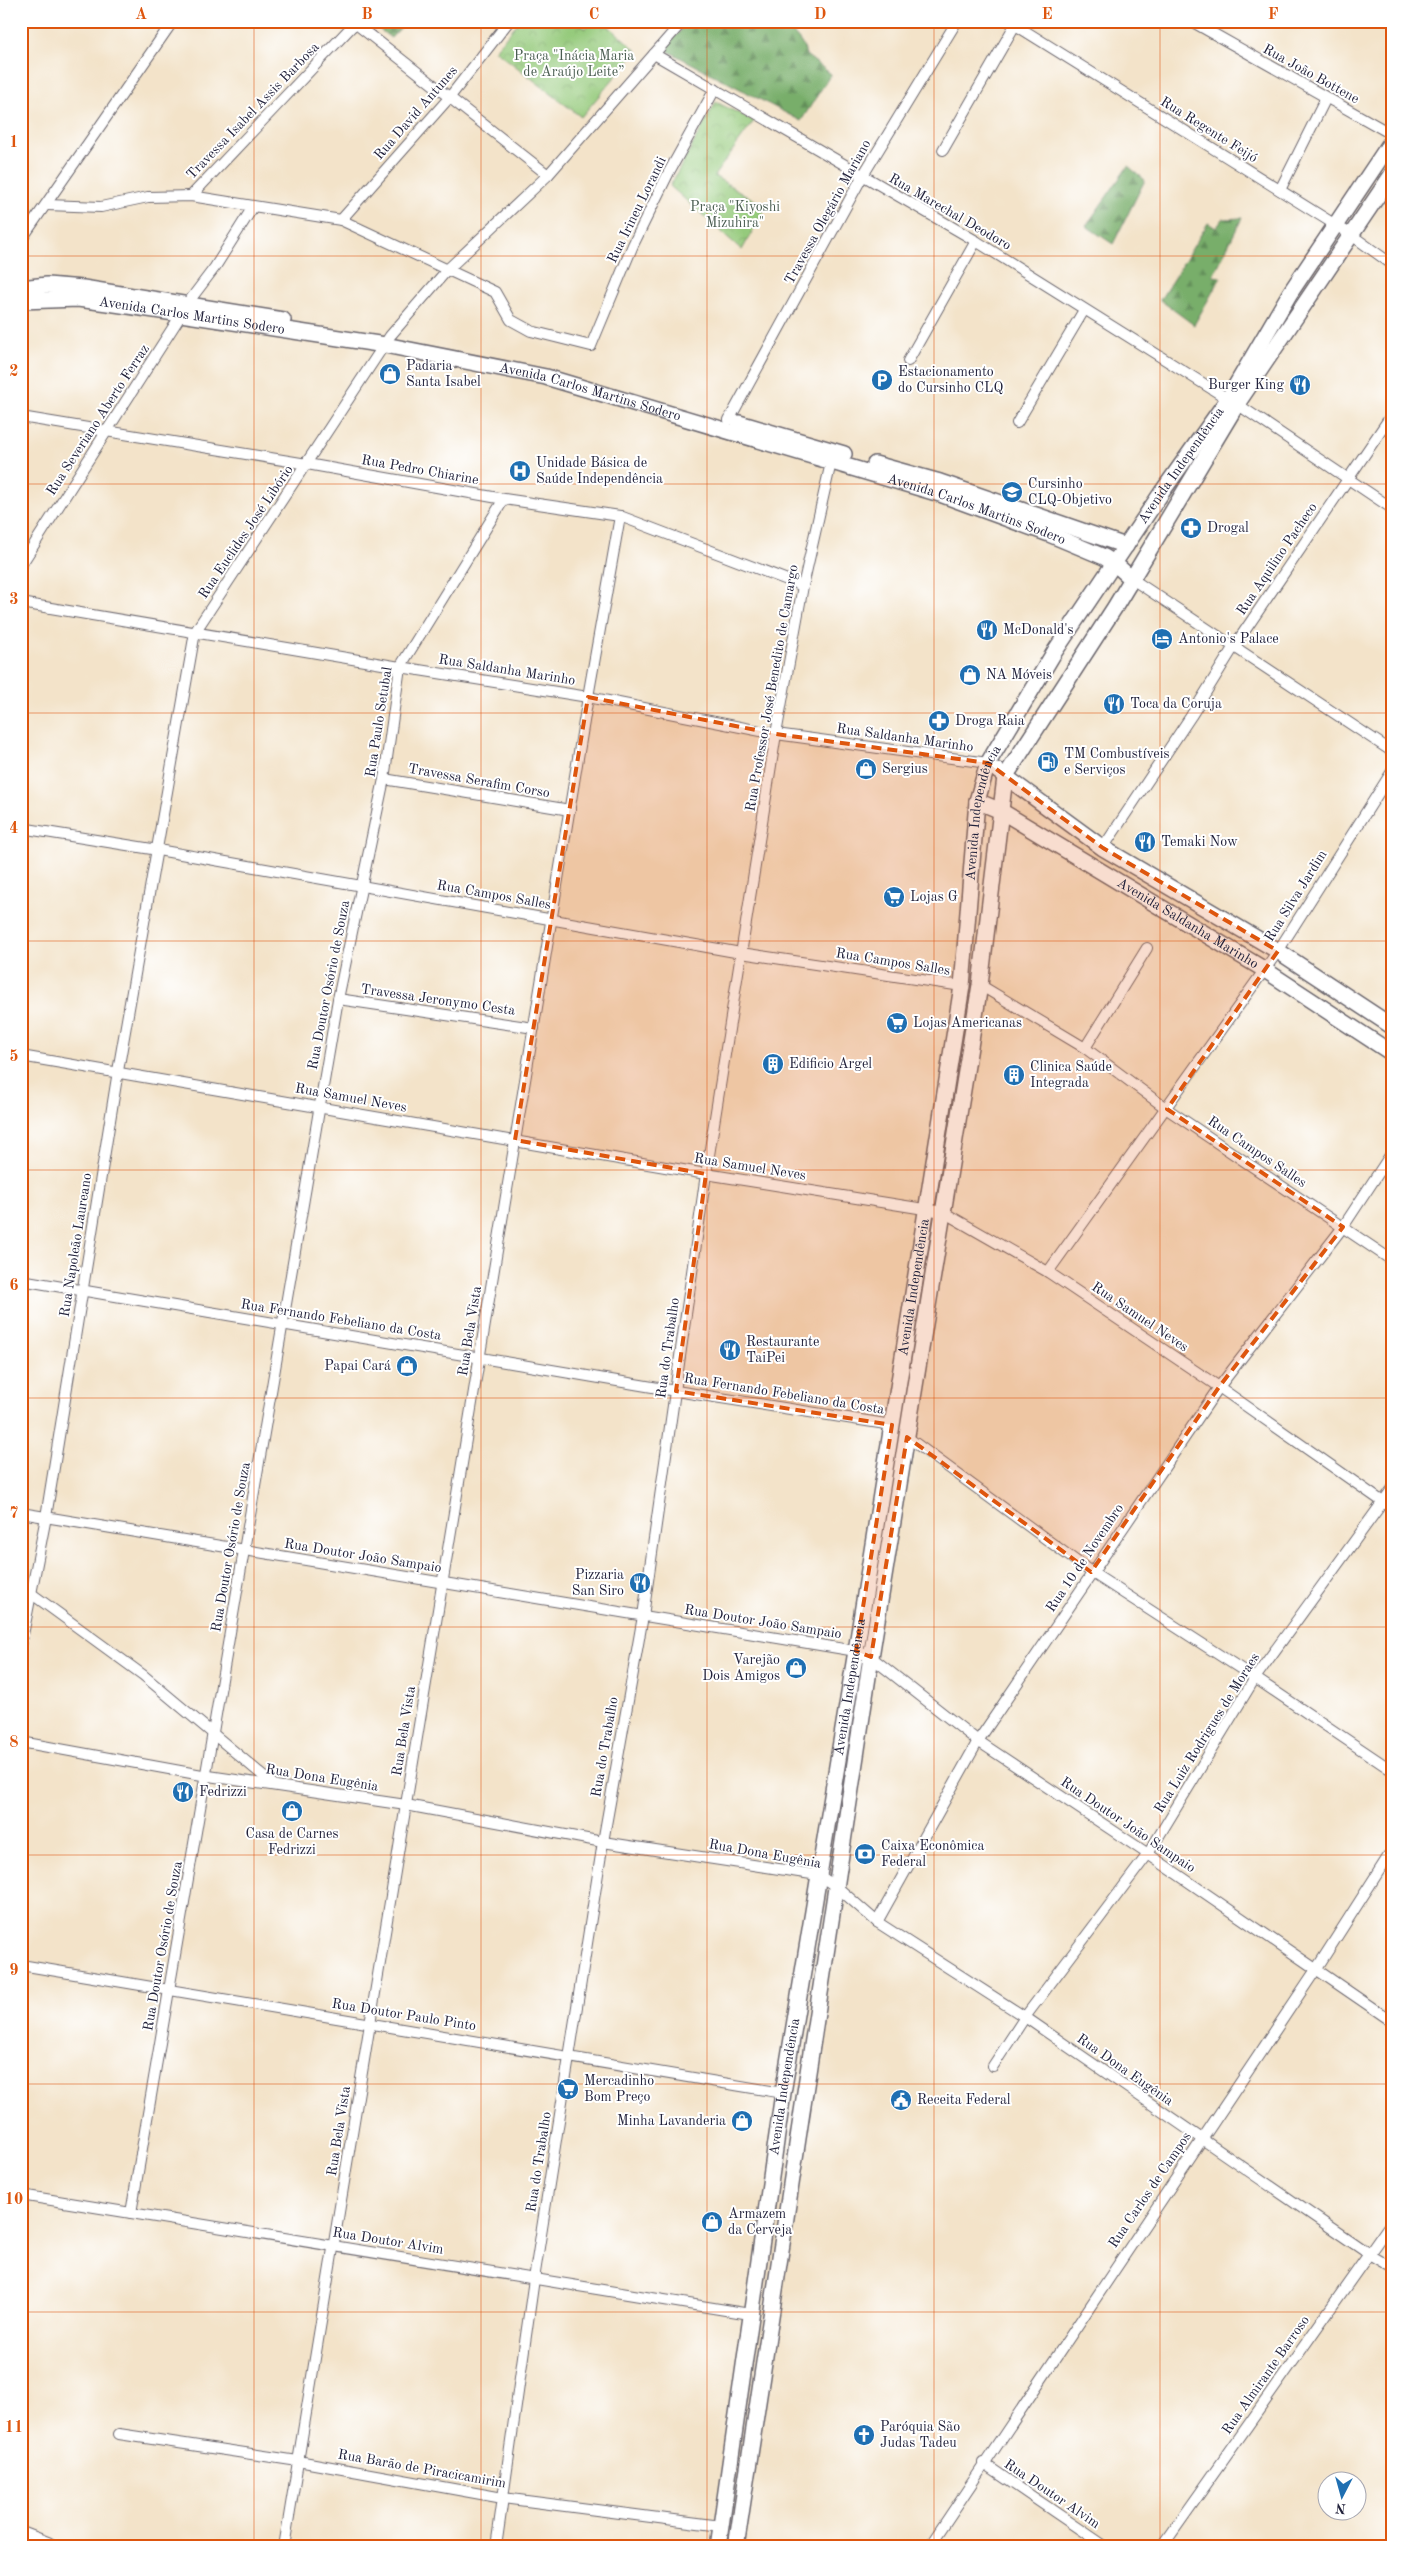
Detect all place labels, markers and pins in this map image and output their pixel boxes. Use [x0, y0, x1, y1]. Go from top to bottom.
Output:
place label: Padaria Santa Isabel [406, 359, 481, 389]
shop icon: Padaria Santa Isabel [378, 362, 402, 386]
place label: Estacionamento do Cursinho CLQ [898, 365, 1003, 395]
parking icon: Estacionamento do Cursinho CLQ [870, 368, 894, 392]
restaurant icon: Burger King [1288, 373, 1312, 397]
place label: Burger King [1208, 378, 1284, 392]
place label: Unidade Básica de Saúde Independência [536, 456, 663, 486]
hospital icon: Unidade Básica de Saúde Independência [508, 459, 532, 483]
place label: Cursinho CLQ-Objetivo [1028, 477, 1112, 507]
school or university icon: Cursinho CLQ-Objetivo [1000, 480, 1024, 504]
pharmacy icon: Drogal [1179, 516, 1203, 540]
place label: Drogal [1207, 521, 1249, 535]
restaurant icon: McDonald's [975, 618, 999, 642]
place label: McDonald's [1003, 623, 1074, 637]
hotel icon: Antonio's Palace [1150, 627, 1174, 651]
place label: Antonio's Palace [1178, 632, 1279, 646]
shop icon: NA Móveis [958, 663, 982, 687]
place label: NA Móveis [986, 668, 1052, 682]
restaurant icon: Toca da Coruja [1102, 692, 1126, 716]
place label: Toca da Coruja [1130, 697, 1222, 711]
pharmacy icon: Droga Raia [927, 709, 951, 733]
place label: Droga Raia [955, 714, 1025, 728]
place label: TM Combustíveis e Serviços [1064, 747, 1170, 777]
fuel station icon: TM Combustíveis e Serviços [1036, 750, 1060, 774]
shop icon: Sergius [854, 757, 878, 781]
place label: Sergius [882, 762, 928, 776]
restaurant icon: Temaki Now [1133, 830, 1157, 854]
place label: Temaki Now [1161, 835, 1238, 849]
supermarket icon: Lojas G [882, 885, 906, 909]
place label: Lojas G [910, 890, 958, 904]
supermarket icon: Lojas Americanas [885, 1011, 909, 1035]
place label: Lojas Americanas [913, 1016, 1022, 1030]
building icon: Edificio Argel [761, 1052, 785, 1076]
place label: Edificio Argel [789, 1057, 872, 1071]
place label: Clinica Saúde Integrada [1030, 1060, 1112, 1090]
building icon: Clinica Saúde Integrada [1002, 1063, 1026, 1087]
place label: Restaurante TaiPei [746, 1335, 819, 1365]
restaurant icon: Restaurante TaiPei [718, 1338, 742, 1362]
shop icon: Papai Cará [395, 1354, 419, 1378]
place label: Papai Cará [324, 1359, 391, 1373]
place label: Pizzaria San Siro [572, 1568, 624, 1598]
restaurant icon: Pizzaria San Siro [628, 1571, 652, 1595]
place label: Varejão Dois Amigos [702, 1653, 780, 1683]
shop icon: Varejão Dois Amigos [784, 1656, 808, 1680]
restaurant icon: Fedrizzi [171, 1780, 195, 1804]
place label: Fedrizzi [199, 1785, 247, 1799]
shop icon: Casa de Carnes Fedrizzi [280, 1799, 304, 1823]
place label: Casa de Carnes Fedrizzi [246, 1827, 339, 1857]
place label: Caixa Econômica Federal [881, 1839, 984, 1869]
bank icon: Caixa Econômica Federal [853, 1842, 877, 1866]
place label: Mercadinho Bom Preço [584, 2074, 654, 2104]
supermarket icon: Mercadinho Bom Preço [556, 2077, 580, 2101]
public building icon: Receita Federal [889, 2088, 913, 2112]
place label: Receita Federal [917, 2093, 1011, 2107]
shop icon: Minha Lavanderia [730, 2109, 754, 2133]
place label: Minha Lavanderia [617, 2114, 726, 2128]
place label: Armazem da Cerveja [728, 2207, 792, 2237]
shop icon: Armazem da Cerveja [700, 2210, 724, 2234]
place label: Paróquia São Judas Tadeu [880, 2420, 960, 2450]
church icon: Paróquia São Judas Tadeu [852, 2423, 876, 2447]

